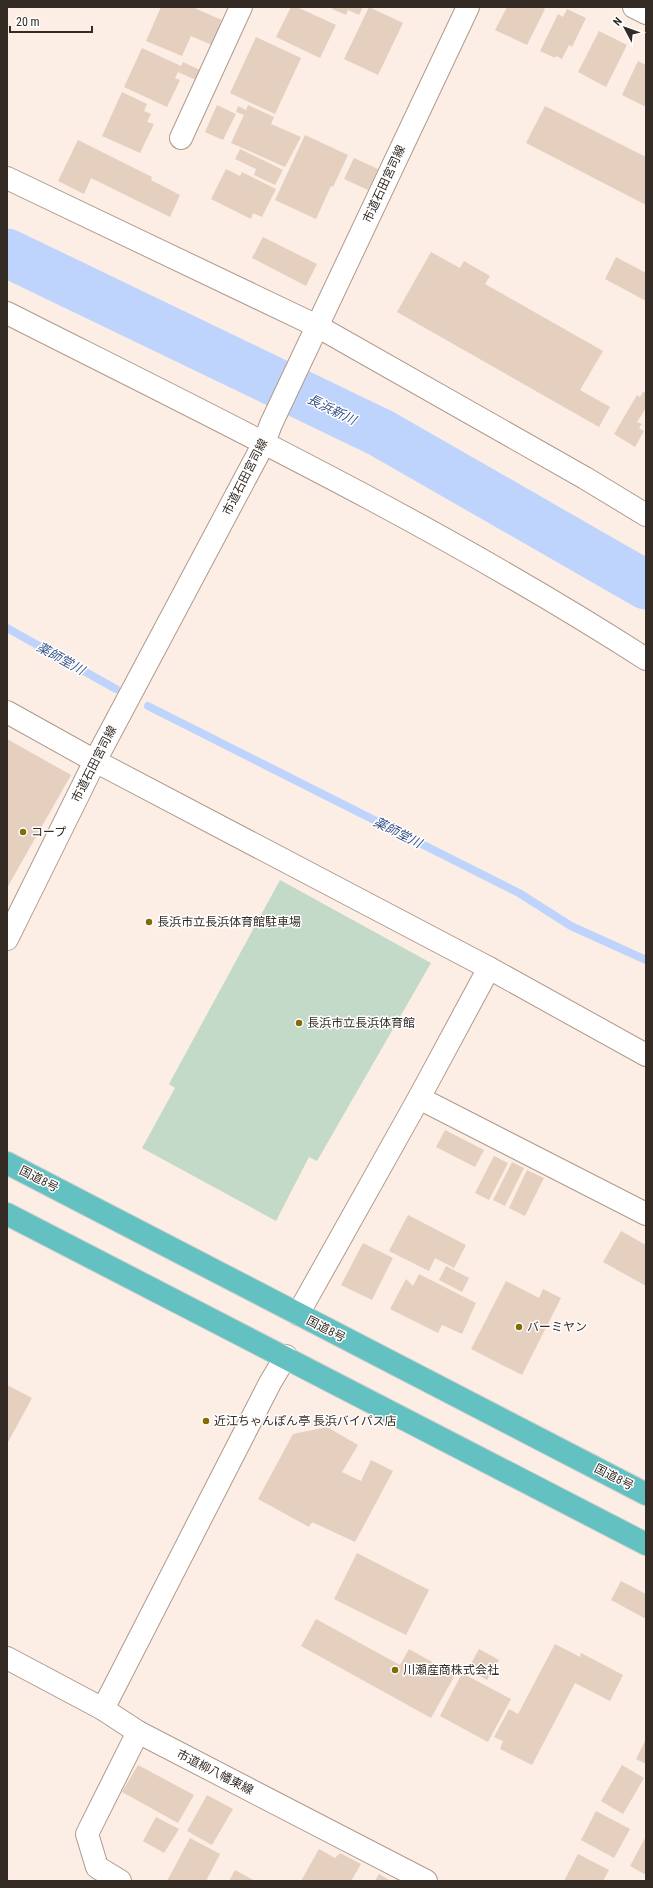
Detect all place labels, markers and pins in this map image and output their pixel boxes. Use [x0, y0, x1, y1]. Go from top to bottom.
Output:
place label: コープ [31, 825, 66, 839]
marker: コープ [18, 827, 28, 837]
place label: 長浜市立長浜体育館駐車場 [157, 915, 301, 929]
marker: 長浜市立長浜体育館駐車場 [144, 917, 154, 927]
place label: 長浜市立長浜体育館 [307, 1016, 415, 1030]
marker: 長浜市立長浜体育館 [294, 1018, 304, 1028]
place label: バーミヤン [527, 1320, 587, 1334]
marker: バーミヤン [514, 1322, 524, 1332]
place label: 近江ちゃんぽん亭 長浜バイパス店 [214, 1414, 397, 1428]
marker: 近江ちゃんぽん亭 長浜バイパス店 [201, 1416, 211, 1426]
place label: 川瀬産商株式会社 [403, 1663, 499, 1677]
marker: 川瀬産商株式会社 [390, 1665, 400, 1675]

